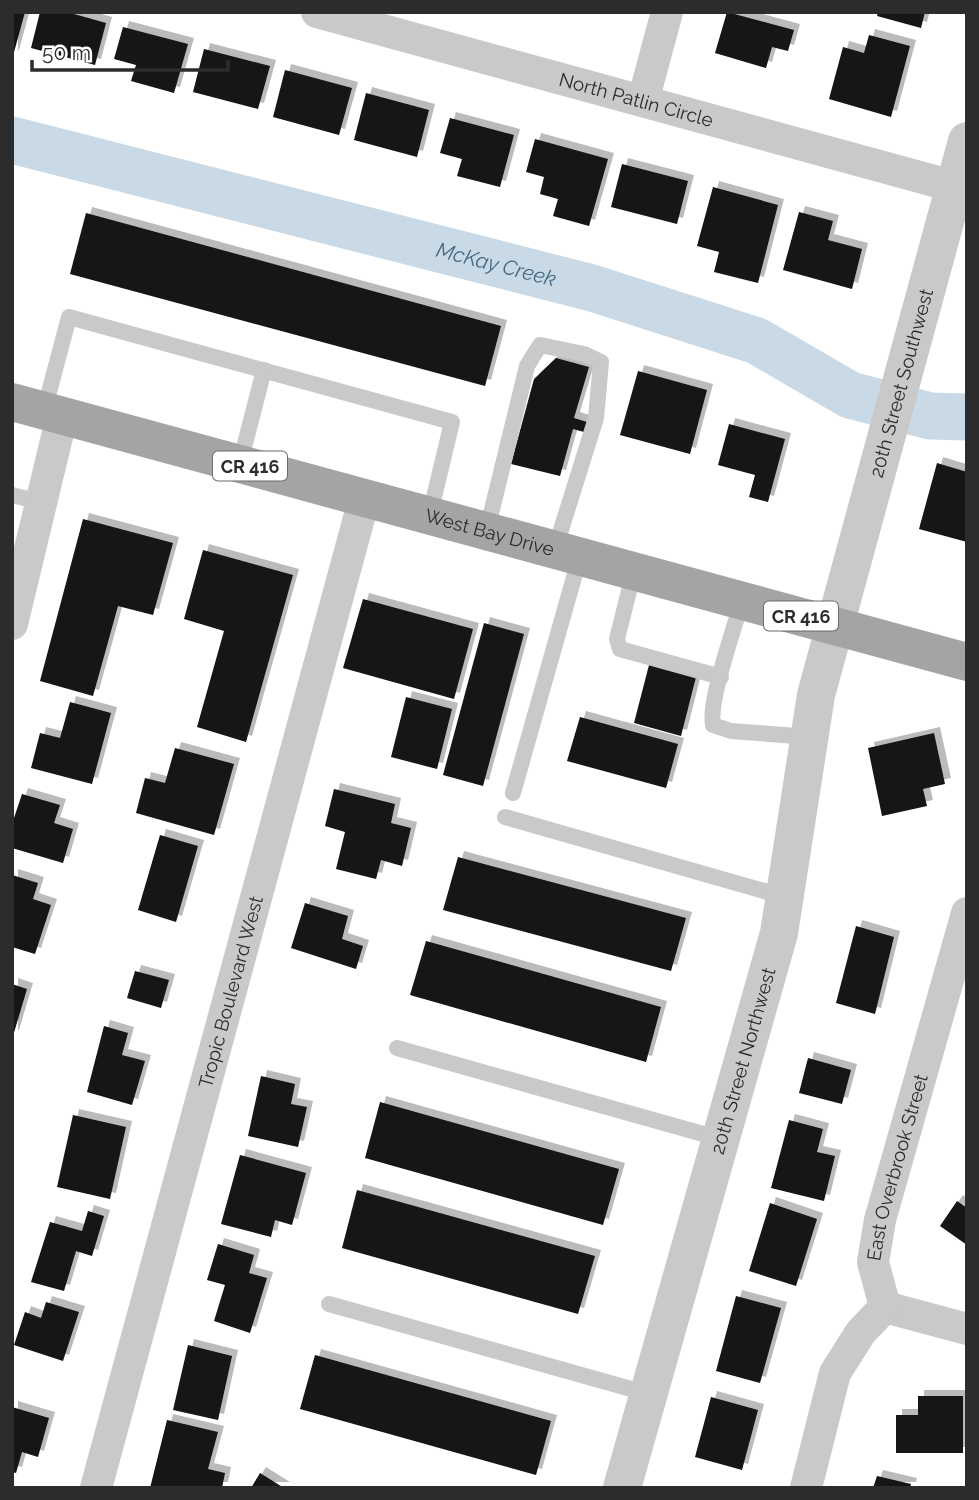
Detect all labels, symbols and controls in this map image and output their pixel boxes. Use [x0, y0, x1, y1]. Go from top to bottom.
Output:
scale bar [32, 28, 228, 72]
text: 50 m [42, 40, 91, 65]
street label: North Patlin Circle [557, 68, 716, 131]
water label: McKay Creek [434, 236, 559, 291]
street label: 20th Street Southwest [865, 286, 937, 480]
road number: CR 416 [213, 452, 287, 480]
street label: West Bay Drive [423, 504, 557, 560]
road number: CR 416 [764, 602, 838, 630]
street label: Tropic Boulevard West [194, 893, 267, 1090]
street label: 20th Street Northwest [706, 964, 780, 1157]
street label: East Overbrook Street [862, 1071, 932, 1263]

